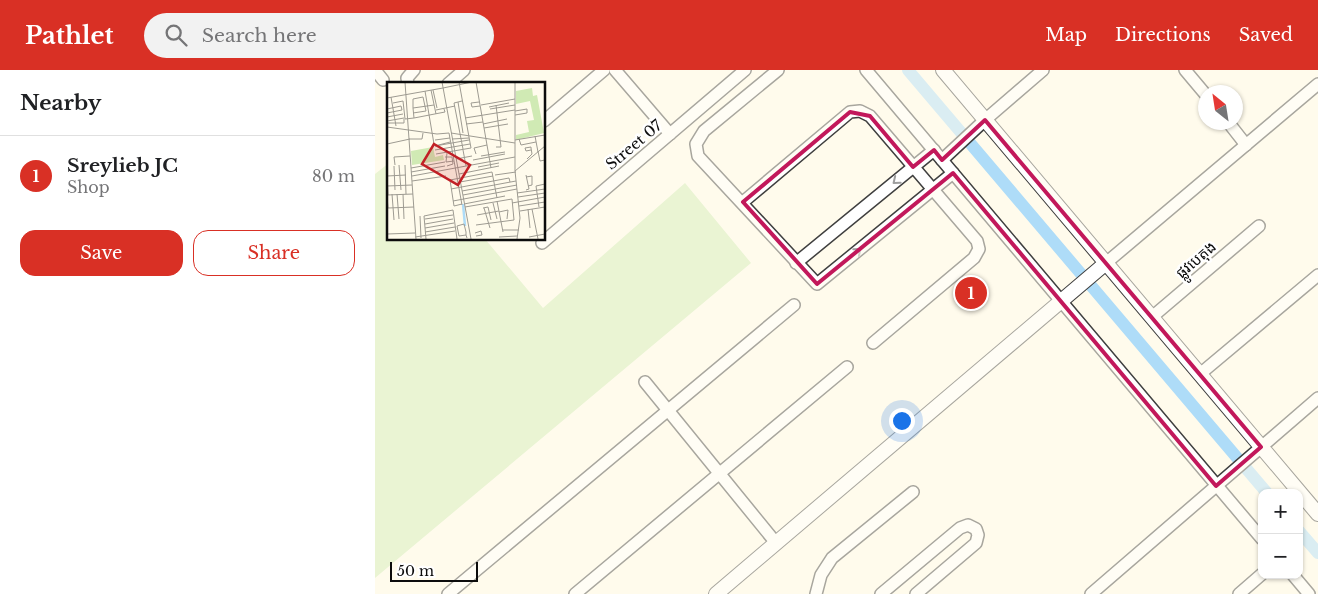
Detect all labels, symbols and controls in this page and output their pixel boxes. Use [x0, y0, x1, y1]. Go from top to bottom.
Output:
search box [144, 13, 494, 58]
text: Pathlet [25, 21, 114, 50]
icon: search [162, 21, 190, 49]
text: Search here [202, 24, 317, 47]
text: Map [1045, 24, 1087, 46]
text: Directions [1115, 24, 1211, 46]
text: Saved [1239, 24, 1293, 46]
inset map [387, 82, 545, 240]
north arrow [1198, 85, 1243, 130]
text: Nearby [20, 90, 101, 116]
street label: Street 07 [602, 115, 666, 174]
text: Sreylieb JC [67, 154, 178, 177]
text: 1 [33, 166, 39, 186]
text: 80 m [312, 166, 355, 186]
one-way arrow [893, 176, 902, 184]
text: Shop [67, 177, 110, 197]
button: Save [20, 230, 183, 276]
button: Share [193, 230, 355, 276]
street label: ផ្លូវបេតុង [1172, 237, 1223, 286]
one-way arrow [853, 248, 862, 257]
pin: 1 [955, 274, 987, 312]
your location [889, 408, 915, 434]
map controls [1258, 489, 1303, 579]
button: + [1258, 489, 1303, 534]
button: − [1258, 534, 1303, 579]
scale bar [390, 559, 477, 582]
text: 50 m [397, 562, 434, 580]

